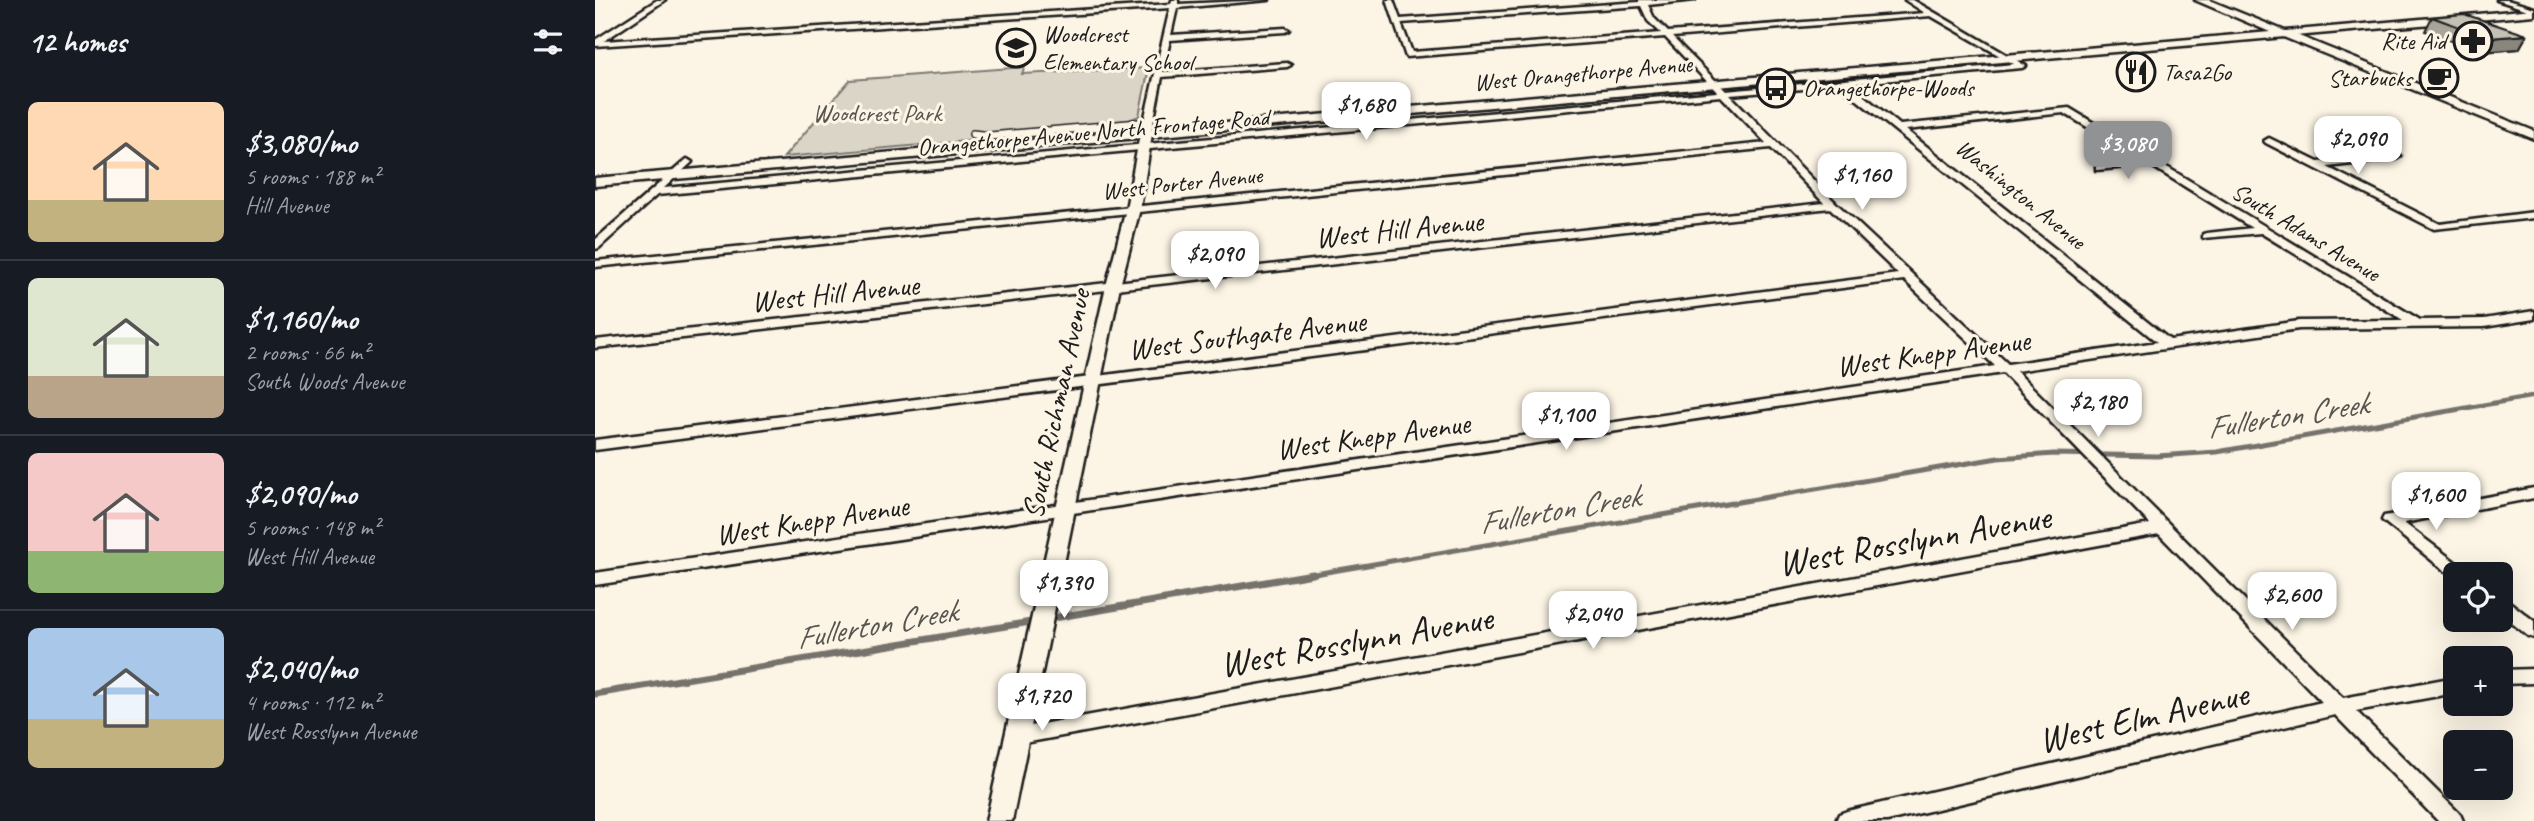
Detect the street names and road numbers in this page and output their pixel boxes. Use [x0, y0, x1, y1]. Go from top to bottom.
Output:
street label: West Orangethorpe Avenue [1473, 48, 1695, 97]
street label: Orangethorpe Avenue North Frontage Road [916, 101, 1273, 162]
street label: Washington Avenue [1950, 132, 2094, 257]
street label: West Porter Avenue [1101, 159, 1266, 206]
street label: South Adams Avenue [2227, 176, 2387, 289]
street label: West Hill Avenue [1313, 201, 1487, 257]
street label: West Hill Avenue [749, 265, 923, 321]
street label: South Richman Avenue [1013, 284, 1099, 522]
street label: West Southgate Avenue [1126, 301, 1370, 368]
street label: West Knepp Avenue [1834, 320, 2034, 385]
street label: West Knepp Avenue [1274, 403, 1474, 468]
street label: West Knepp Avenue [713, 486, 913, 554]
street label: West Rosslynn Avenue [1774, 492, 2056, 587]
street label: West Rosslynn Avenue [1216, 593, 1498, 688]
street label: West Elm Avenue [2034, 669, 2254, 763]

